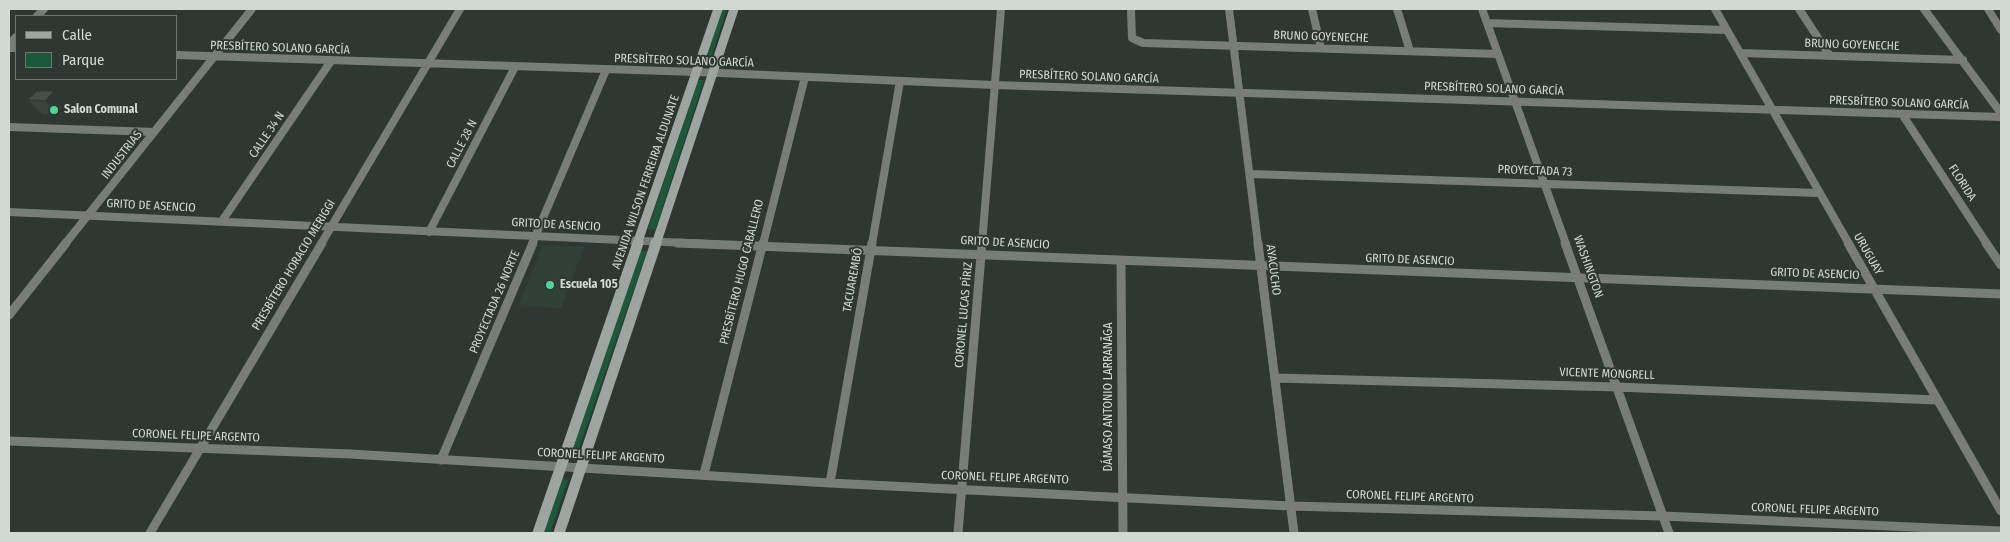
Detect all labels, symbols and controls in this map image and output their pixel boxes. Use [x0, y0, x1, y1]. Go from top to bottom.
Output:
legend [15, 15, 178, 80]
text: Calle [62, 26, 92, 44]
street label: BRUNO GOYENECHE [1273, 28, 1369, 46]
street label: BRUNO GOYENECHE [1804, 36, 1900, 54]
street label: PRESBÍTERO SOLANO GARCÍA [210, 38, 350, 58]
text: Parque [62, 51, 105, 69]
street label: PRESBÍTERO SOLANO GARCÍA [614, 51, 754, 71]
street label: PRESBÍTERO SOLANO GARCÍA [1019, 67, 1159, 87]
street label: PRESBÍTERO SOLANO GARCÍA [1424, 79, 1564, 99]
street label: AVENIDA WILSON FERREIRA ALDUNATE [609, 93, 683, 271]
street label: PRESBÍTERO SOLANO GARCÍA [1829, 93, 1969, 113]
place label: Salon Comunal [64, 103, 138, 117]
marker: Salon Comunal [48, 104, 60, 116]
street label: CALLE 34 N [246, 109, 288, 161]
street label: CALLE 28 N [444, 117, 480, 171]
street label: INDUSTRIAS [99, 128, 145, 182]
street label: FLORIDA [1945, 162, 1979, 204]
street label: PROYECTADA 73 [1497, 163, 1573, 179]
street label: GRITO DE ASENCIO [106, 196, 196, 216]
street label: PRESBÍTERO HORACIO MERIGGI [249, 197, 339, 333]
street label: PRESBÍTERO HUGO CABALLERO [717, 198, 767, 346]
street label: GRITO DE ASENCIO [511, 215, 601, 235]
street label: URUGUAY [1850, 230, 1886, 278]
street label: GRITO DE ASENCIO [960, 233, 1050, 253]
street label: WASHINGTON [1570, 234, 1606, 300]
street label: AYACUCHO [1263, 244, 1283, 296]
street label: TACUAREMBÓ [840, 247, 866, 313]
street label: PROYECTADA 26 NORTE [467, 248, 523, 356]
street label: GRITO DE ASENCIO [1365, 251, 1455, 269]
street label: CORONEL LUCAS PÍRIZ [952, 261, 976, 369]
street label: GRITO DE ASENCIO [1770, 265, 1860, 283]
place label: Escuela 105 [560, 278, 618, 292]
marker: Escuela 105 [544, 279, 556, 291]
street label: DÁMASO ANTONIO LARRANÃGA [1102, 322, 1116, 472]
street label: VICENTE MONGRELL [1559, 365, 1655, 383]
street label: CORONEL FELIPE ARGENTO [132, 427, 260, 445]
street label: CORONEL FELIPE ARGENTO [537, 445, 665, 467]
street label: CORONEL FELIPE ARGENTO [941, 469, 1069, 487]
street label: CORONEL FELIPE ARGENTO [1346, 488, 1474, 506]
street label: CORONEL FELIPE ARGENTO [1751, 501, 1879, 519]

